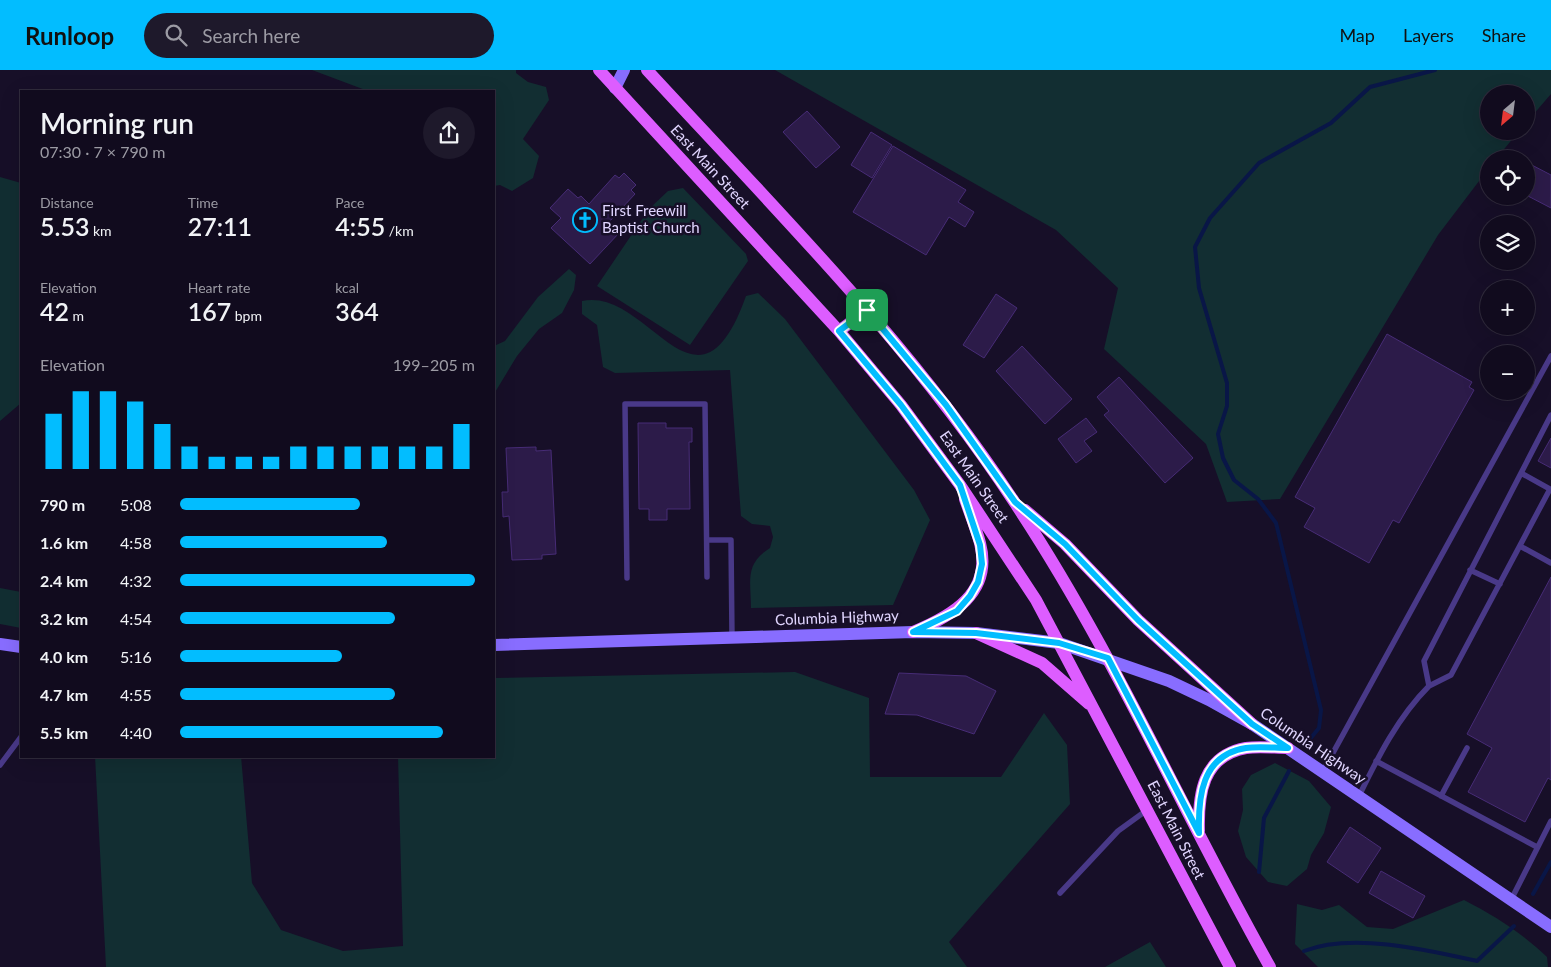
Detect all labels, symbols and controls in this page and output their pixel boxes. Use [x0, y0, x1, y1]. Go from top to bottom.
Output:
search box [144, 13, 494, 58]
text: Runloop [25, 21, 114, 50]
icon: search [162, 21, 190, 49]
text: Search here [202, 24, 300, 47]
text: Map [1339, 24, 1375, 46]
text: Layers [1403, 24, 1454, 46]
text: Share [1482, 24, 1526, 46]
north arrow [1480, 85, 1535, 140]
map controls [1480, 85, 1535, 400]
text: Morning run [40, 106, 194, 140]
button: share [423, 107, 475, 159]
street label: East Main Street [667, 121, 755, 212]
text: 07:30 · 7 × 790 m [40, 142, 165, 161]
button: locate [1480, 150, 1535, 205]
text: Distance [40, 194, 94, 211]
text: Time [188, 194, 218, 211]
text: Pace [335, 194, 364, 211]
place label: First Freewill Baptist Church [602, 201, 700, 236]
church icon: First Freewill Baptist Church [572, 207, 598, 233]
text: 5.53 [40, 211, 89, 241]
text: 27:11 [188, 211, 252, 241]
text: 4:55 [335, 211, 385, 241]
button: layers [1480, 215, 1535, 270]
text: km [89, 222, 112, 239]
text: /km [385, 222, 414, 239]
text: Elevation [40, 279, 97, 296]
text: Heart rate [188, 279, 250, 296]
text: kcal [335, 279, 359, 296]
button: + [1480, 280, 1535, 335]
pin [846, 289, 888, 331]
text: 42 [40, 296, 69, 326]
text: 167 [188, 296, 231, 326]
text: 364 [335, 296, 379, 326]
icon: arrive [853, 296, 881, 324]
text: m [69, 307, 84, 324]
text: bpm [231, 307, 262, 324]
button: − [1480, 345, 1535, 400]
text: Elevation [40, 355, 105, 374]
text: 199–205 m [393, 355, 475, 374]
street label: East Main Street [936, 427, 1014, 526]
text: 790 m [40, 495, 85, 514]
text: 5:08 [120, 495, 152, 514]
text: 1.6 km [40, 533, 88, 552]
text: 4:58 [120, 533, 152, 552]
text: 2.4 km [40, 571, 88, 590]
text: 4:32 [120, 571, 152, 590]
street label: Columbia Highway [775, 606, 899, 628]
text: 3.2 km [40, 609, 88, 628]
text: 4:54 [120, 609, 152, 628]
text: 4.0 km [40, 647, 88, 666]
text: 5:16 [120, 647, 152, 666]
text: 4.7 km [40, 685, 88, 704]
text: 4:55 [120, 685, 152, 704]
street label: Columbia Highway [1257, 703, 1370, 787]
text: 5.5 km [40, 723, 88, 742]
text: 4:40 [120, 723, 152, 742]
street label: East Main Street [1144, 777, 1210, 882]

